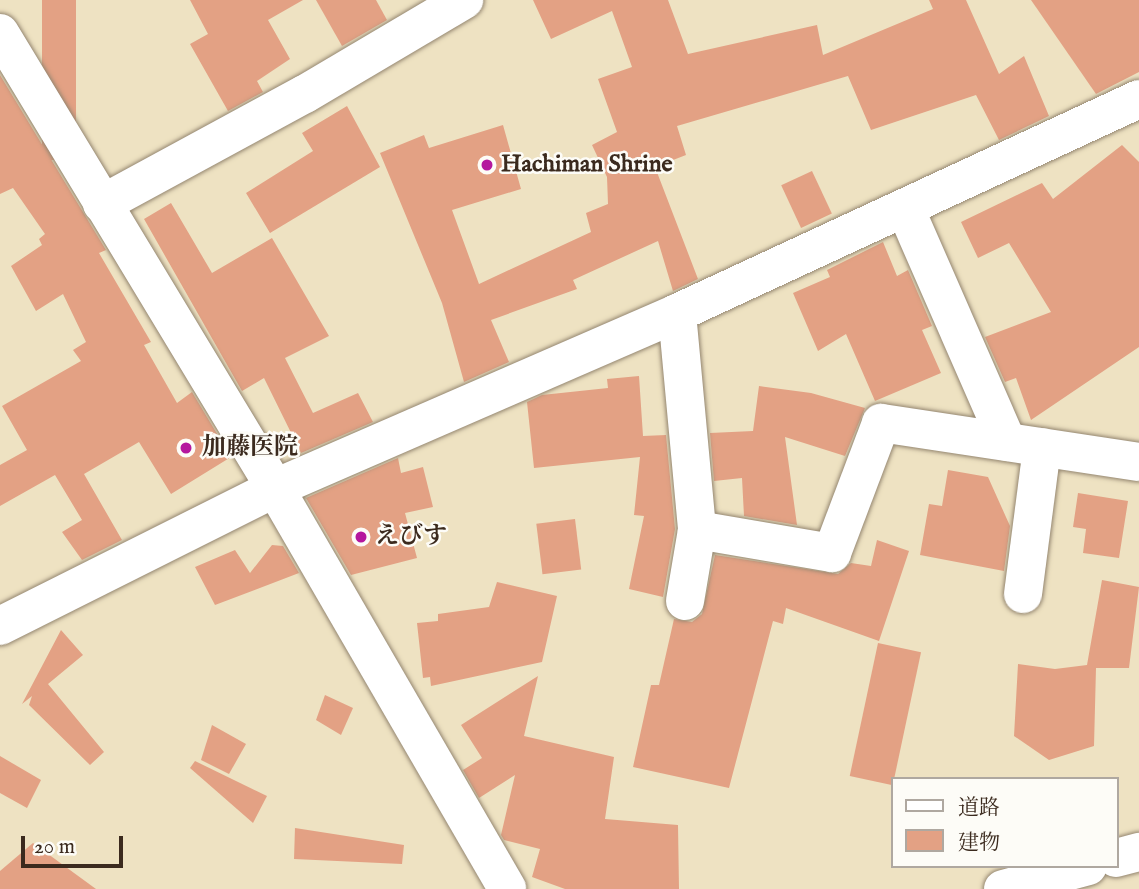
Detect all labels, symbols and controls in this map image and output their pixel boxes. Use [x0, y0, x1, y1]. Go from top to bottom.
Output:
place label: Hachiman Shrine [501, 151, 673, 179]
marker: Hachiman Shrine [479, 157, 495, 173]
place label: 加藤医院 [202, 434, 298, 462]
marker: 加藤医院 [176, 438, 196, 458]
place label: えびす [375, 523, 447, 551]
marker: えびす [353, 529, 369, 545]
legend [890, 777, 1118, 868]
text: 道路 [958, 795, 1000, 822]
scale bar [24, 822, 126, 866]
text: 建物 [958, 830, 1000, 857]
text: 20 m [34, 834, 75, 861]

